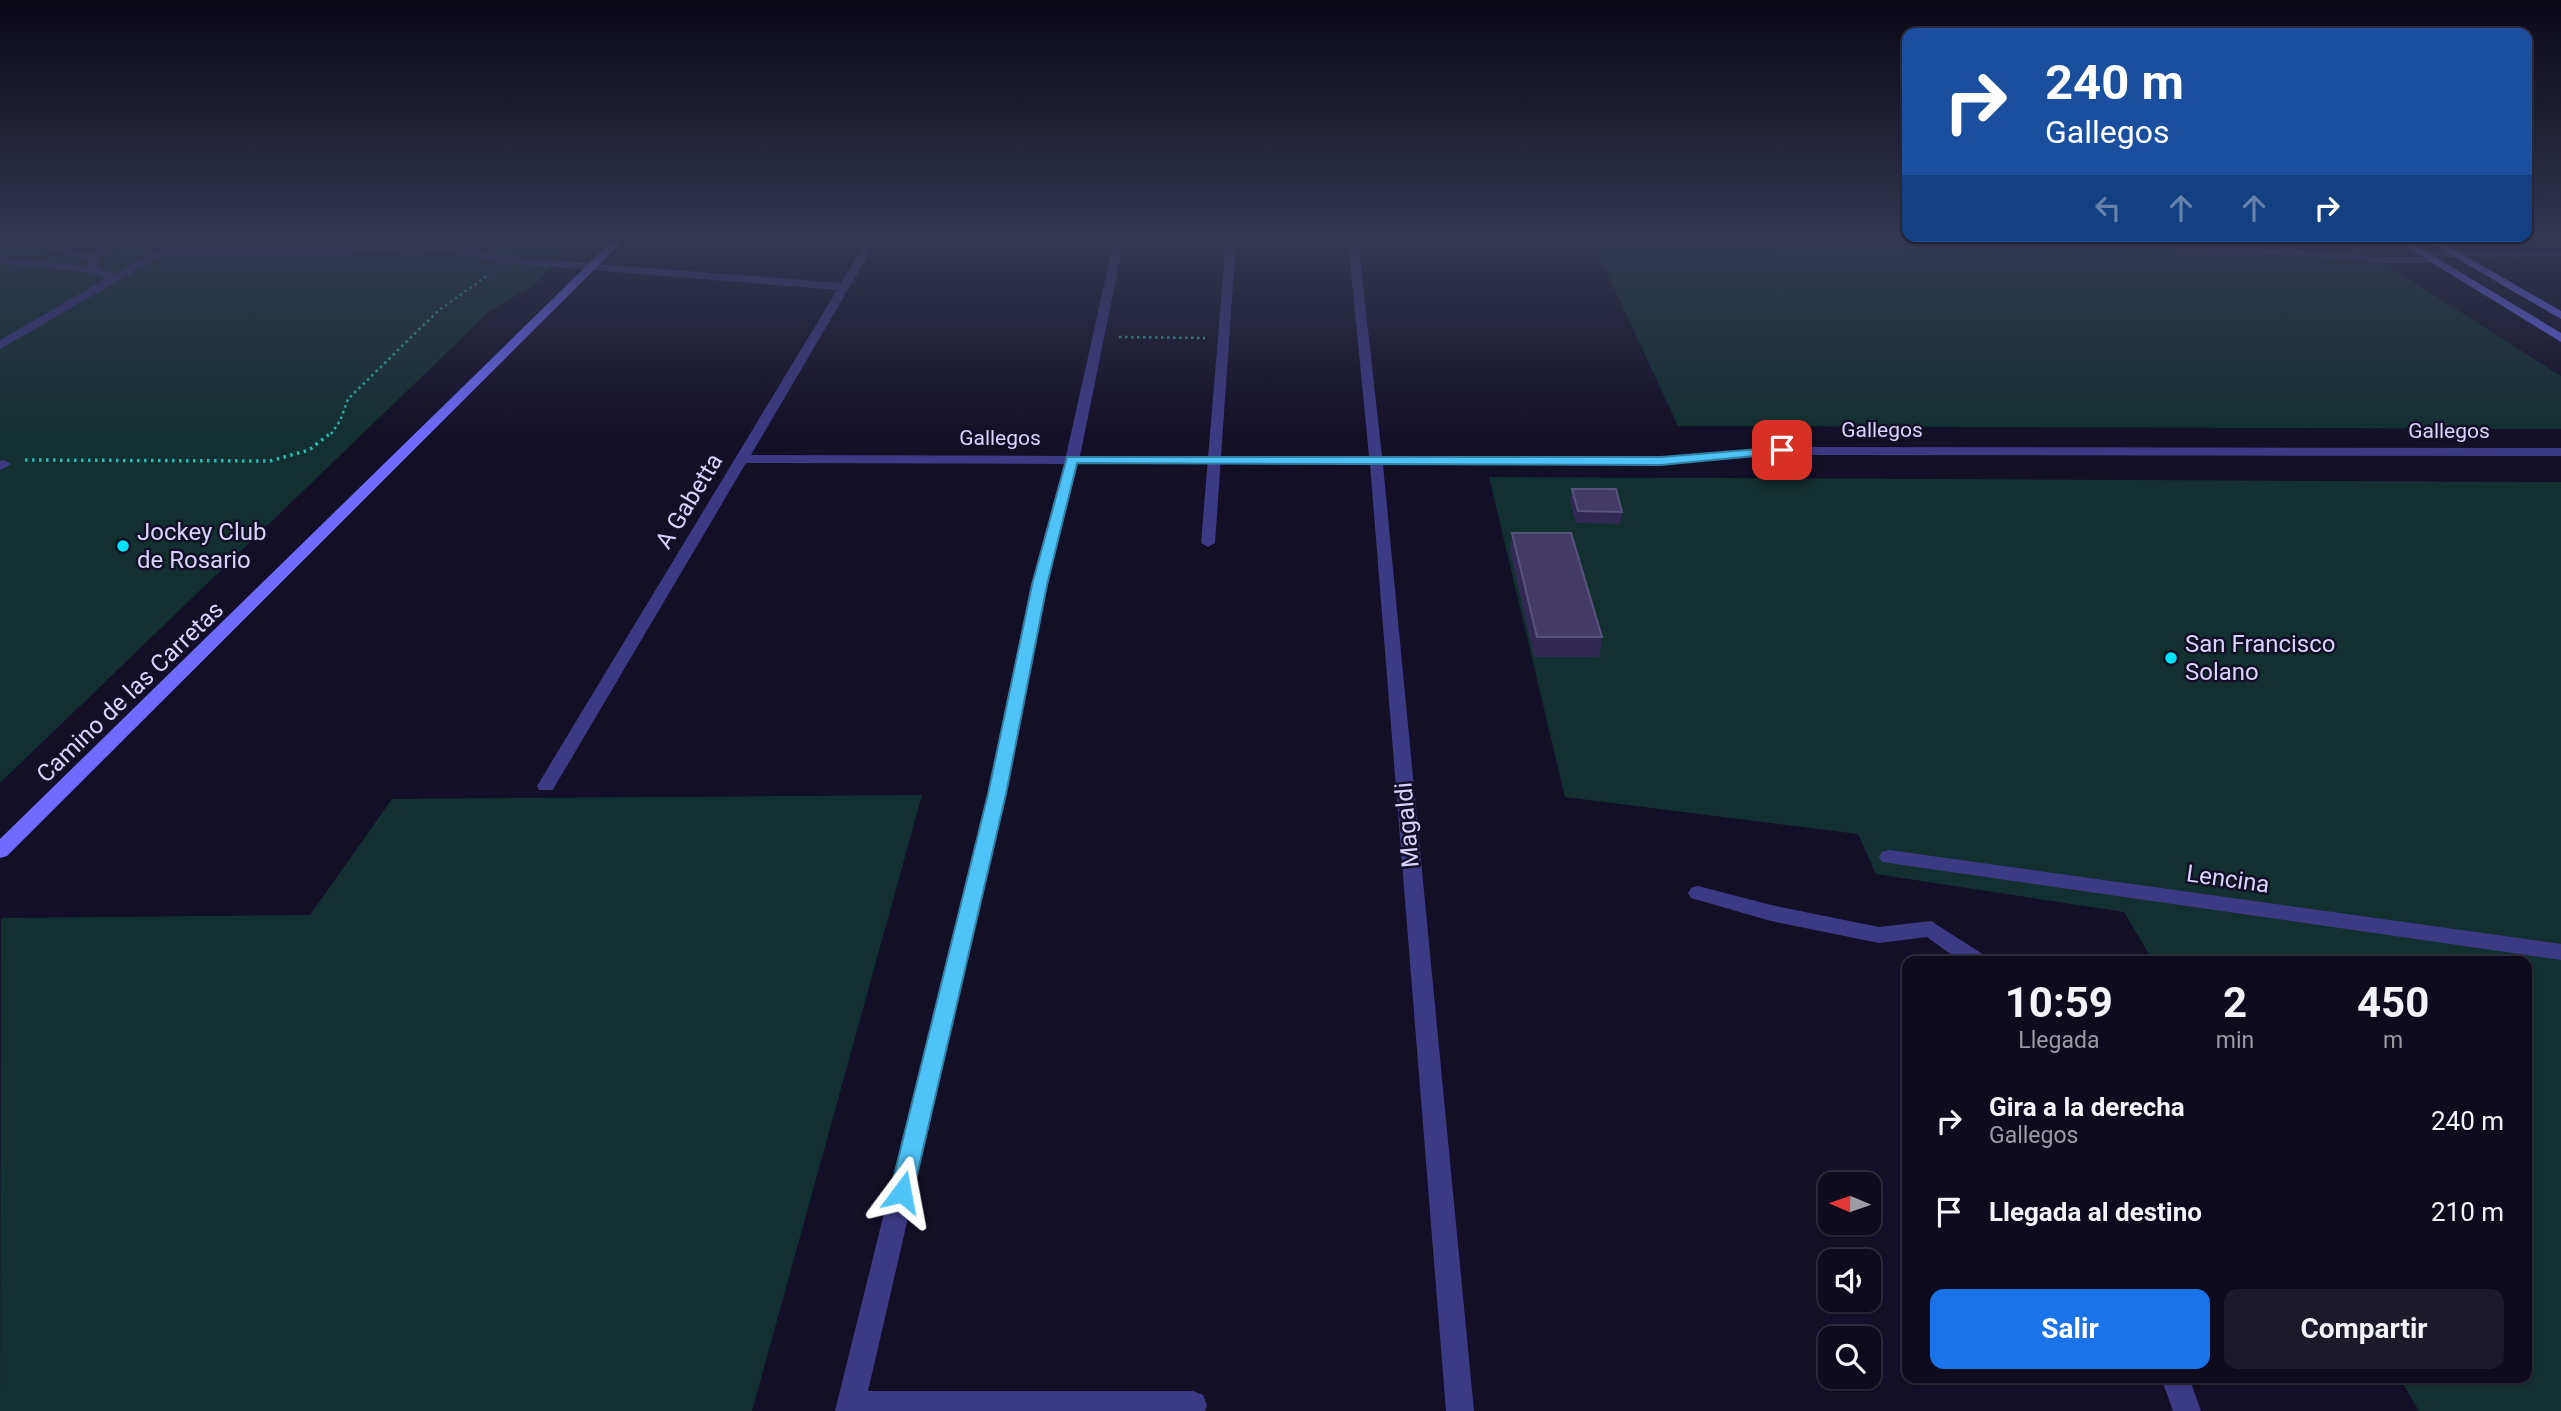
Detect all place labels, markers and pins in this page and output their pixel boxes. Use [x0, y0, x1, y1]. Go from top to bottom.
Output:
pin [1752, 420, 1812, 480]
place label: Jockey Club de Rosario [137, 518, 266, 574]
marker: Jockey Club de Rosario [115, 538, 131, 554]
place label: San Francisco Solano [2185, 630, 2335, 686]
marker: San Francisco Solano [2163, 650, 2179, 666]

